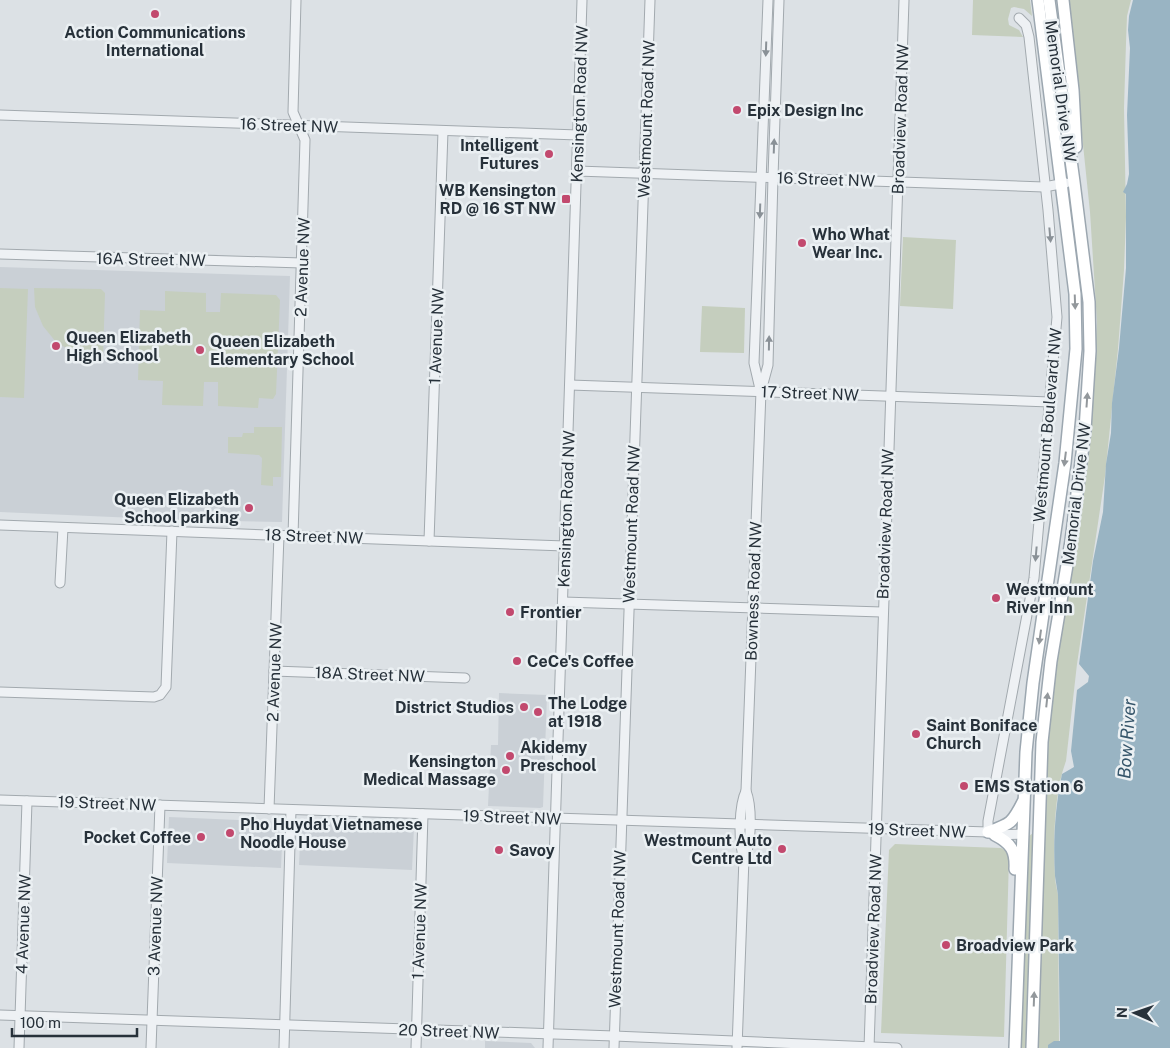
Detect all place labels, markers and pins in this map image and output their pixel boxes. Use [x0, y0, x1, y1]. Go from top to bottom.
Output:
marker: Action Communications International [149, 8, 161, 20]
place label: Action Communications International [64, 23, 246, 60]
place label: Epix Design Inc [747, 101, 864, 120]
marker: Epix Design Inc [731, 104, 743, 116]
place label: Intelligent Futures [460, 136, 539, 173]
marker: Intelligent Futures [543, 148, 555, 160]
place label: WB Kensington RD @ 16 ST NW [439, 181, 556, 218]
marker: WB Kensington RD @ 16 ST NW [560, 193, 572, 205]
place label: Who What Wear Inc. [812, 225, 890, 262]
marker: Who What Wear Inc. [796, 237, 808, 249]
place label: Queen Elizabeth High School [66, 328, 191, 365]
place label: Queen Elizabeth Elementary School [210, 332, 355, 369]
marker: Queen Elizabeth High School [50, 340, 62, 352]
marker: Queen Elizabeth Elementary School [194, 344, 206, 356]
place label: Queen Elizabeth School parking [114, 490, 239, 527]
marker: Queen Elizabeth School parking [243, 502, 255, 514]
place label: Westmount River Inn [1006, 580, 1094, 617]
marker: Westmount River Inn [990, 592, 1002, 604]
place label: Frontier [520, 603, 582, 622]
marker: Frontier [504, 606, 516, 618]
place label: CeCe's Coffee [527, 652, 634, 671]
marker: CeCe's Coffee [511, 655, 523, 667]
place label: The Lodge at 1918 [548, 694, 627, 731]
place label: District Studios [395, 698, 514, 717]
marker: District Studios [518, 701, 530, 713]
marker: The Lodge at 1918 [532, 706, 544, 718]
place label: Saint Boniface Church [926, 716, 1037, 753]
marker: Saint Boniface Church [910, 728, 922, 740]
place label: Akidemy Preschool [520, 738, 597, 775]
marker: Akidemy Preschool [504, 750, 516, 762]
place label: Kensington Medical Massage [363, 752, 496, 789]
marker: Kensington Medical Massage [500, 764, 512, 776]
place label: EMS Station 6 [974, 777, 1084, 796]
marker: EMS Station 6 [958, 780, 970, 792]
place label: Pho Huydat Vietnamese Noodle House [240, 815, 423, 852]
marker: Pho Huydat Vietnamese Noodle House [224, 827, 236, 839]
place label: Pocket Coffee [83, 828, 191, 847]
marker: Pocket Coffee [195, 831, 207, 843]
place label: Westmount Auto Centre Ltd [644, 831, 772, 868]
place label: Savoy [509, 841, 555, 860]
marker: Westmount Auto Centre Ltd [776, 843, 788, 855]
marker: Savoy [493, 844, 505, 856]
place label: Broadview Park [956, 936, 1074, 955]
marker: Broadview Park [940, 939, 952, 951]

